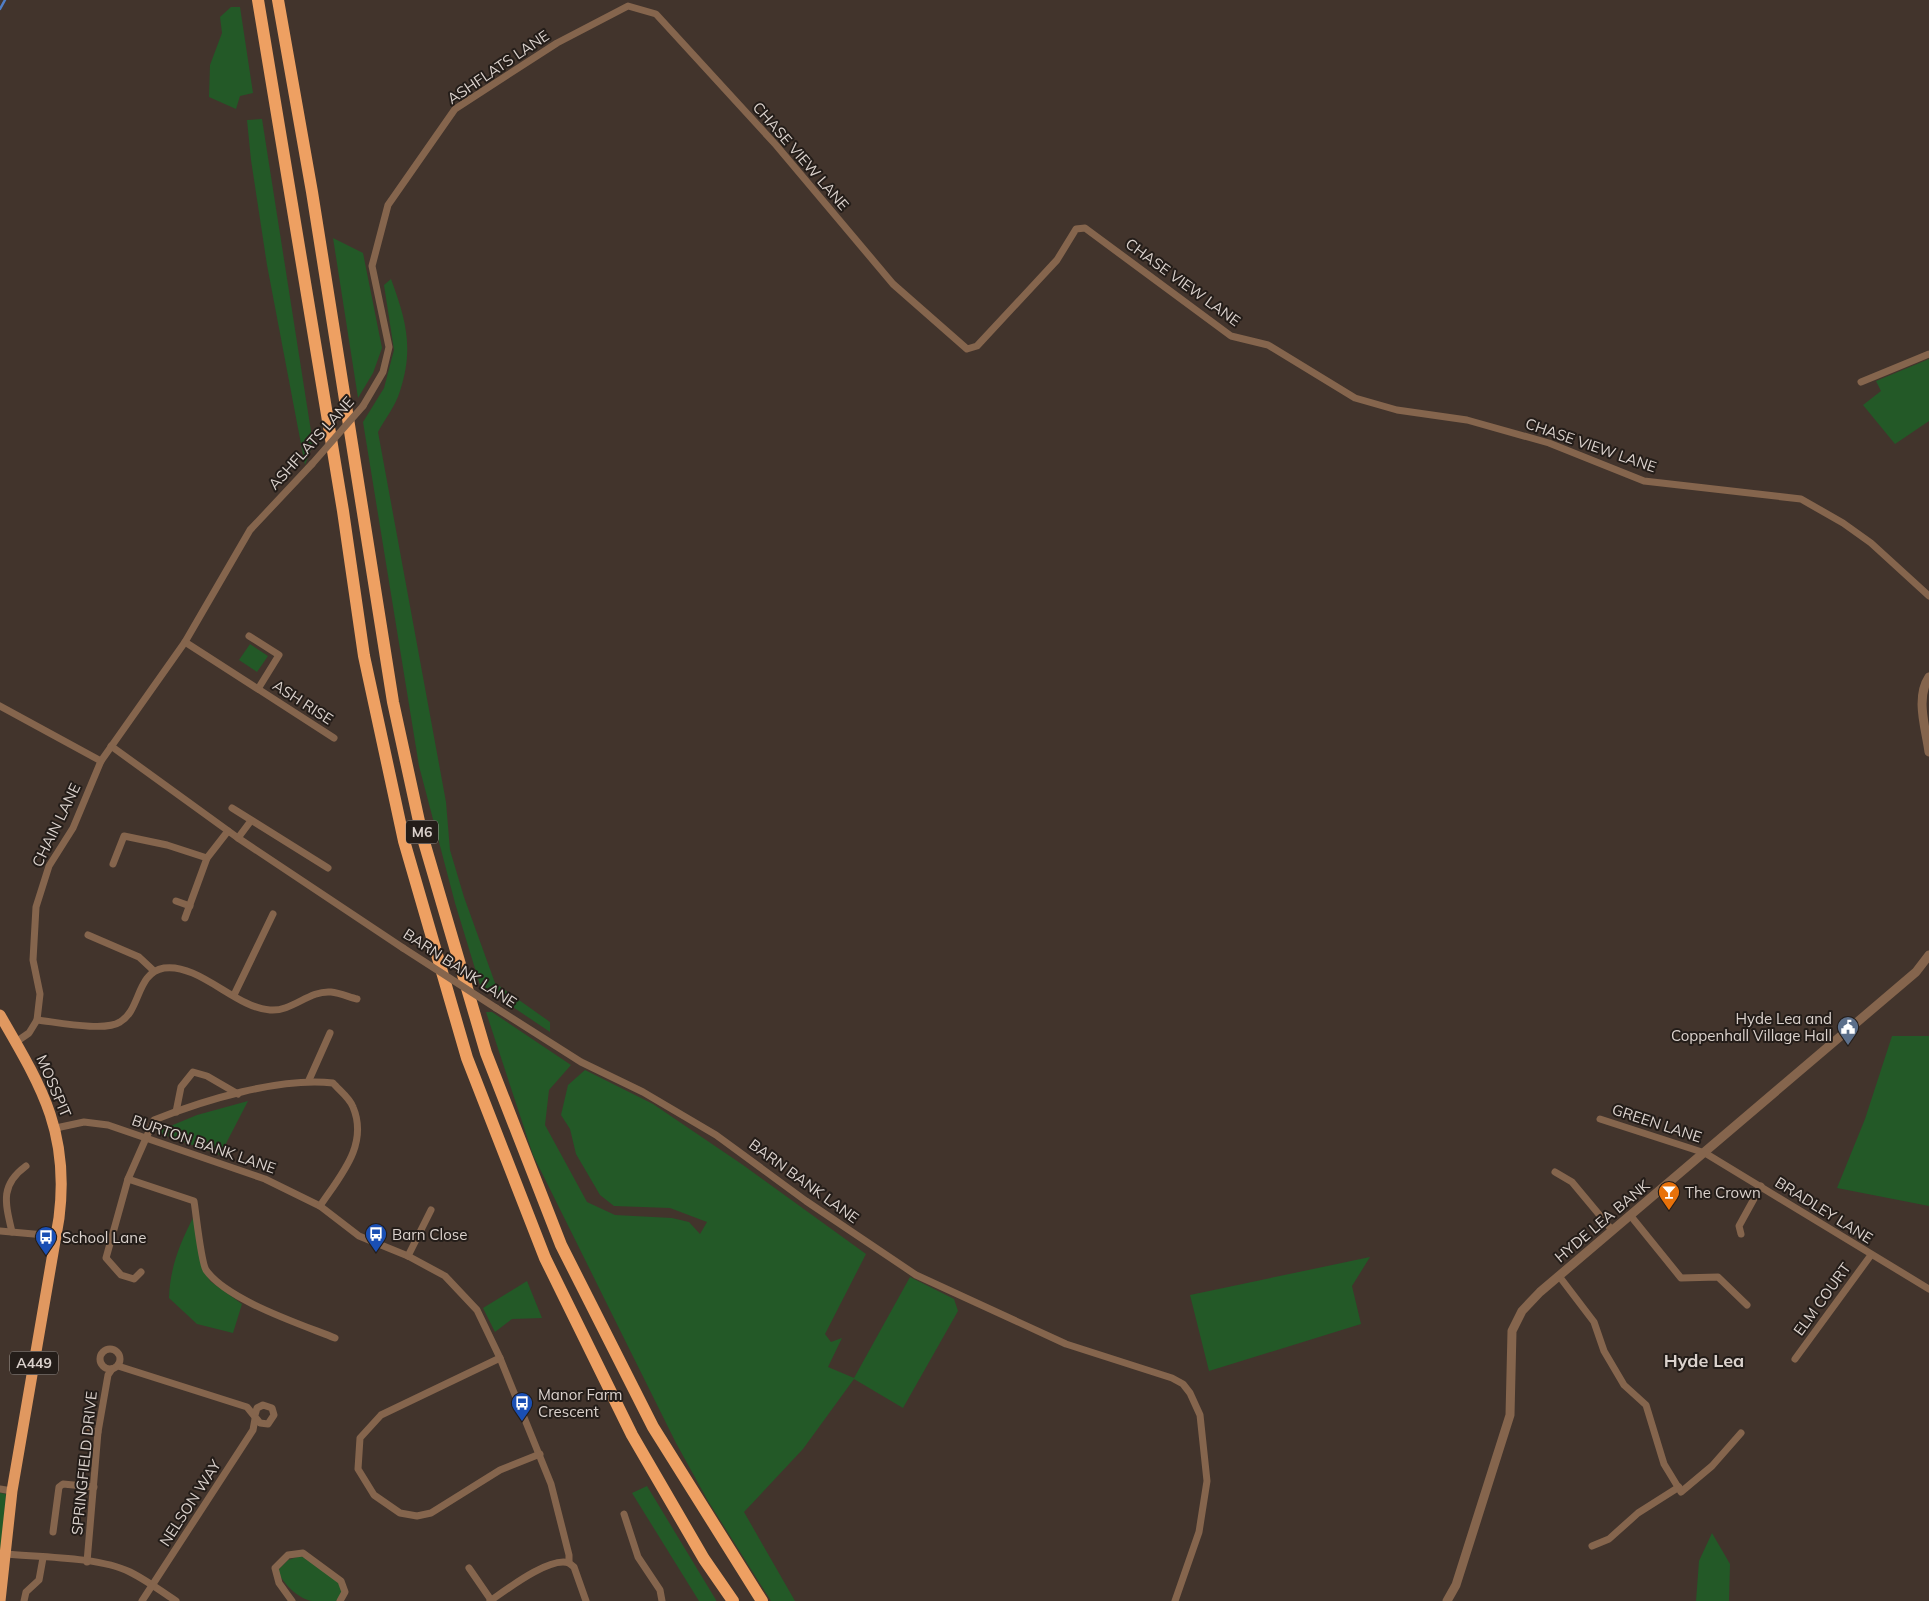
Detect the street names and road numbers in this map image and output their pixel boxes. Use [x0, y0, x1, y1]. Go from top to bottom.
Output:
street label: ASHFLATS LANE [443, 26, 553, 108]
street label: CHASE VIEW LANE [749, 98, 853, 214]
street label: CHASE VIEW LANE [1122, 234, 1244, 330]
street label: ASHFLATS LANE [264, 392, 358, 494]
street label: CHASE VIEW LANE [1523, 414, 1659, 476]
street label: ASH RISE [269, 675, 337, 729]
street label: CHAIN LANE [28, 780, 84, 870]
road number: M6 [406, 820, 438, 844]
street label: BARN BANK LANE [400, 924, 520, 1012]
street label: MOSSPIT [32, 1052, 76, 1120]
street label: GREEN LANE [1610, 1100, 1704, 1146]
street label: BURTON BANK LANE [130, 1110, 279, 1178]
street label: BARN BANK LANE [745, 1135, 863, 1227]
street label: BRADLEY LANE [1772, 1172, 1876, 1248]
street label: HYDE LEA BANK [1551, 1175, 1654, 1266]
street label: ELM COURT [1789, 1259, 1855, 1339]
road number: A449 [10, 1352, 58, 1375]
street label: SPRINGFIELD DRIVE [67, 1390, 101, 1536]
street label: NELSON WAY [155, 1456, 225, 1550]

